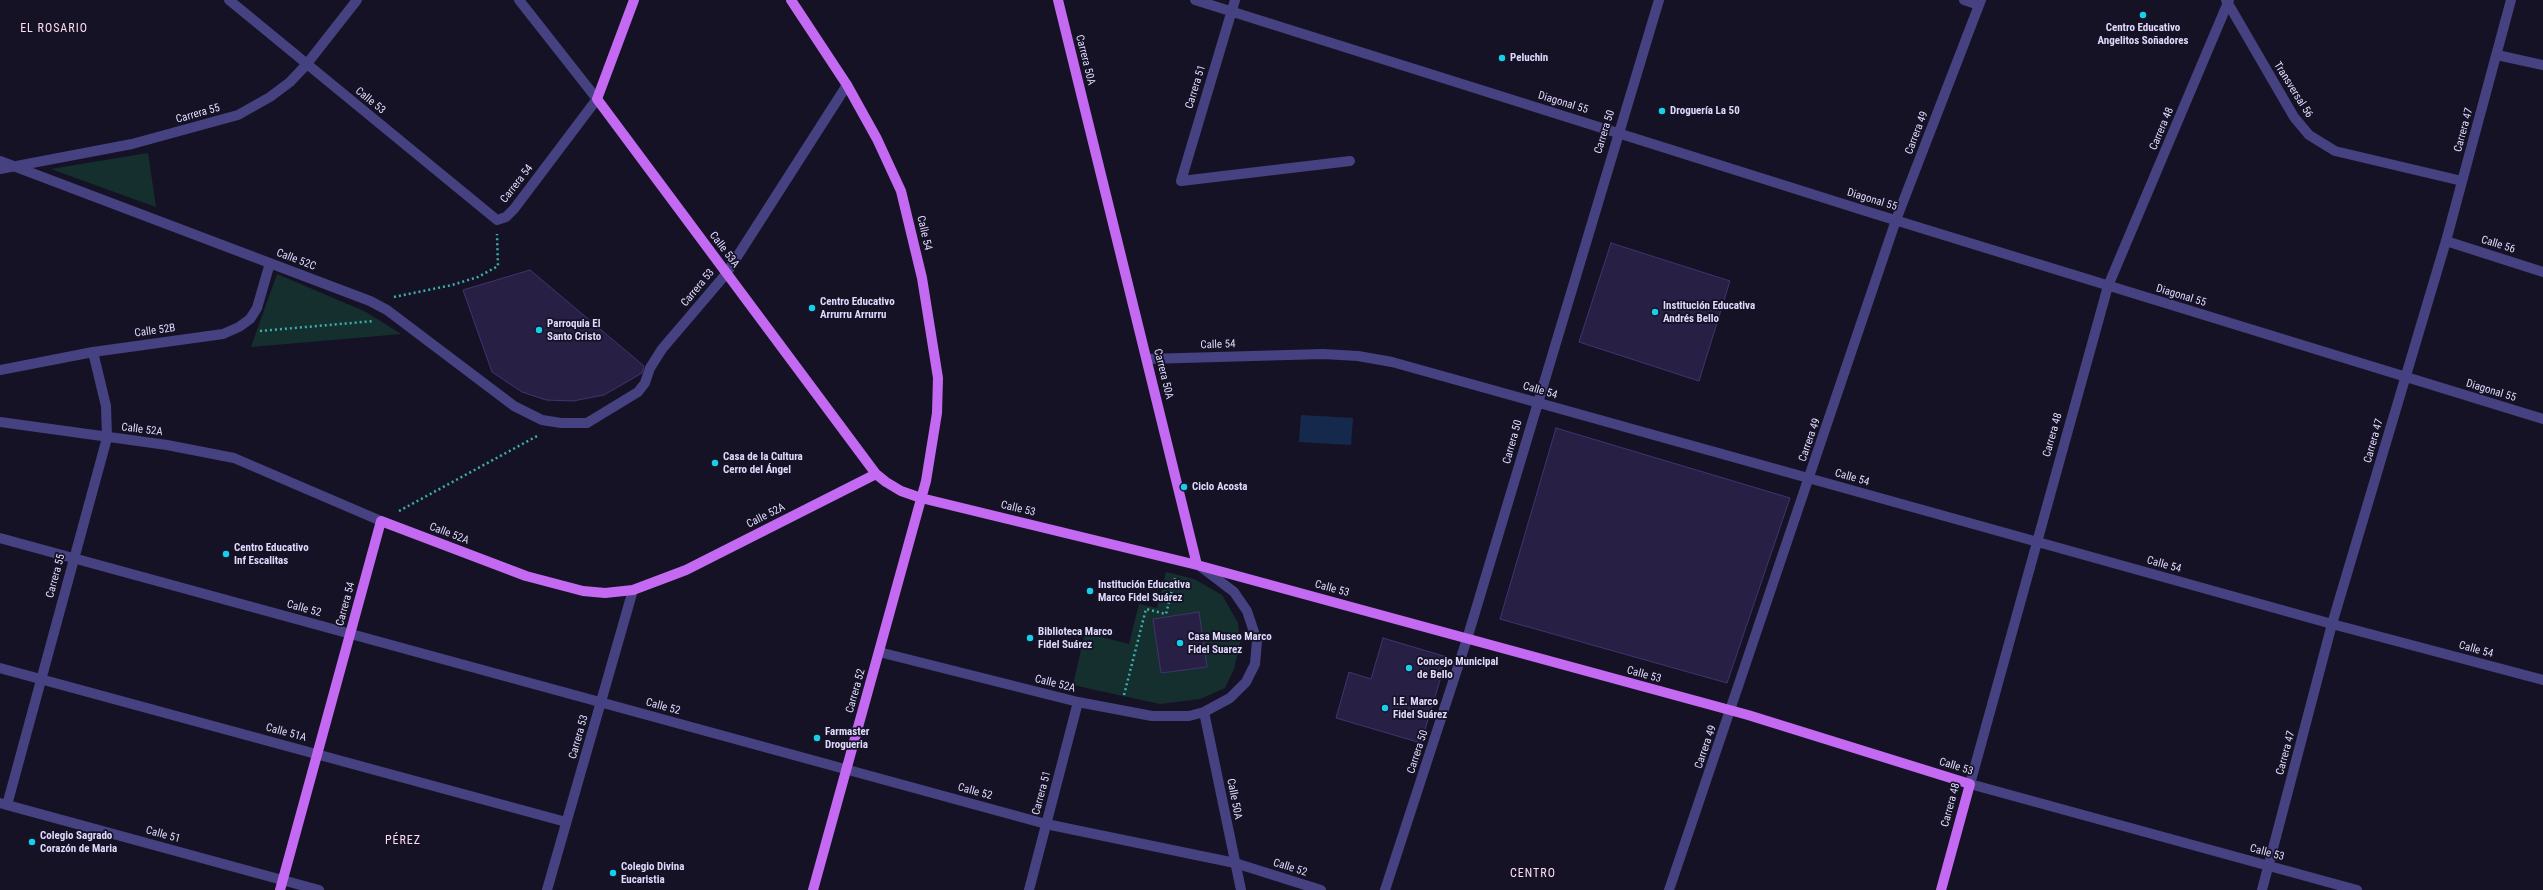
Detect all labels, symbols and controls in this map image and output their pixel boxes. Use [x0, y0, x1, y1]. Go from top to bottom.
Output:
marker: Centro Educativo Angelitos Soñadores [2138, 10, 2148, 20]
place label: Centro Educativo Angelitos Soñadores [2097, 21, 2189, 47]
district label: EL ROSARIO [20, 22, 88, 36]
street label: Carrera 50A [1072, 33, 1098, 87]
place label: Peluchin [1510, 51, 1548, 65]
marker: Peluchin [1497, 53, 1507, 63]
street label: Transversal 56 [2271, 60, 2315, 120]
street label: Carrera 51 [1183, 64, 1209, 110]
street label: Calle 53 [352, 85, 388, 117]
street label: Diagonal 55 [1536, 89, 1590, 117]
street label: Carrera 55 [175, 101, 221, 127]
place label: Droguería La 50 [1670, 104, 1740, 118]
marker: Droguería La 50 [1657, 106, 1667, 116]
street label: Carrera 48 [2147, 106, 2177, 152]
street label: Carrera 47 [2452, 107, 2476, 153]
street label: Carrera 50 [1592, 109, 1618, 155]
street label: Carrera 49 [1903, 110, 1931, 156]
street label: Carrera 54 [498, 162, 536, 206]
street label: Diagonal 55 [1845, 186, 1899, 214]
street label: Calle 54 [914, 214, 934, 252]
street label: Calle 53A [706, 229, 742, 271]
street label: Calle 56 [2479, 234, 2517, 256]
street label: Calle 52C [274, 246, 318, 274]
street label: Carrera 53 [678, 267, 718, 309]
street label: Diagonal 55 [2154, 282, 2208, 310]
place label: Centro Educativo Arrurru Arrurru [820, 295, 895, 321]
place label: Institución Educativa Andrés Bello [1663, 299, 1755, 325]
marker: Centro Educativo Arrurru Arrurru [807, 303, 817, 313]
marker: Institución Educativa Andrés Bello [1650, 307, 1660, 317]
place label: Parroquia El Santo Cristo [547, 317, 601, 343]
street label: Calle 52B [134, 322, 176, 340]
marker: Parroquia El Santo Cristo [534, 325, 544, 335]
street label: Calle 54 [1200, 338, 1236, 352]
street label: Carrera 50A [1150, 347, 1176, 401]
street label: Diagonal 55 [2464, 377, 2518, 405]
street label: Calle 54 [1521, 380, 1559, 402]
street label: Carrera 48 [2040, 412, 2066, 458]
street label: Carrera 49 [1796, 417, 1824, 463]
street label: Carrera 47 [2361, 418, 2387, 464]
street label: Carrera 50 [1500, 419, 1526, 465]
street label: Calle 52A [121, 421, 163, 439]
place label: Casa de la Cultura Cerro del Ángel [723, 450, 803, 476]
marker: Casa de la Cultura Cerro del Ángel [710, 458, 720, 468]
street label: Calle 54 [1833, 467, 1871, 489]
place label: Ciclo Acosta [1192, 480, 1248, 494]
marker: Ciclo Acosta [1179, 482, 1189, 492]
street label: Calle 53 [999, 499, 1037, 519]
street label: Calle 52A [745, 501, 787, 531]
street label: Calle 52A [427, 520, 471, 548]
place label: Centro Educativo Inf Escalitas [234, 541, 309, 567]
marker: Centro Educativo Inf Escalitas [221, 549, 231, 559]
street label: Carrera 55 [44, 553, 68, 599]
street label: Calle 54 [2145, 554, 2183, 576]
place label: Institución Educativa Marco Fidel Suárez [1098, 578, 1190, 604]
street label: Calle 53 [1313, 578, 1351, 600]
street label: Carrera 54 [334, 581, 358, 627]
marker: Institución Educativa Marco Fidel Suárez [1085, 586, 1095, 596]
street label: Calle 52 [285, 598, 323, 620]
place label: Biblioteca Marco Fidel Suárez [1038, 625, 1112, 651]
place label: Casa Museo Marco Fidel Suarez [1188, 630, 1272, 656]
marker: Biblioteca Marco Fidel Suárez [1025, 633, 1035, 643]
marker: Casa Museo Marco Fidel Suarez [1175, 638, 1185, 648]
street label: Calle 54 [2457, 639, 2495, 661]
place label: Concejo Municipal de Bello [1417, 655, 1498, 681]
marker: Concejo Municipal de Bello [1404, 663, 1414, 673]
street label: Calle 53 [1625, 664, 1663, 686]
street label: Carrera 52 [843, 668, 869, 714]
street label: Calle 52A [1033, 673, 1077, 695]
place label: I.E. Marco Fidel Suárez [1393, 695, 1447, 721]
street label: Calle 52 [644, 696, 682, 718]
marker: I.E. Marco Fidel Suárez [1380, 703, 1390, 713]
street label: Carrera 53 [566, 714, 592, 760]
street label: Calle 51A [264, 721, 308, 745]
street label: Carrera 49 [1692, 724, 1720, 770]
place label: Farmaster Drogueria [825, 725, 869, 751]
street label: Carrera 50 [1405, 729, 1431, 775]
street label: Carrera 47 [2274, 730, 2298, 776]
marker: Farmaster Drogueria [812, 733, 822, 743]
street label: Calle 53 [1937, 756, 1975, 778]
street label: Carrera 51 [1030, 770, 1054, 816]
street label: Calle 50A [1224, 777, 1244, 821]
street label: Calle 52 [956, 781, 994, 803]
street label: Carrera 48 [1939, 782, 1963, 828]
street label: Calle 51 [144, 824, 182, 846]
place label: Colegio Sagrado Corazón de Maria [40, 829, 117, 855]
district label: PÉREZ [385, 834, 421, 848]
marker: Colegio Sagrado Corazón de Maria [27, 837, 37, 847]
street label: Calle 53 [2248, 842, 2286, 864]
street label: Calle 52 [1271, 857, 1309, 879]
place label: Colegio Divina Eucaristia [621, 860, 684, 886]
district label: CENTRO [1510, 867, 1556, 881]
marker: Colegio Divina Eucaristia [608, 868, 618, 878]

